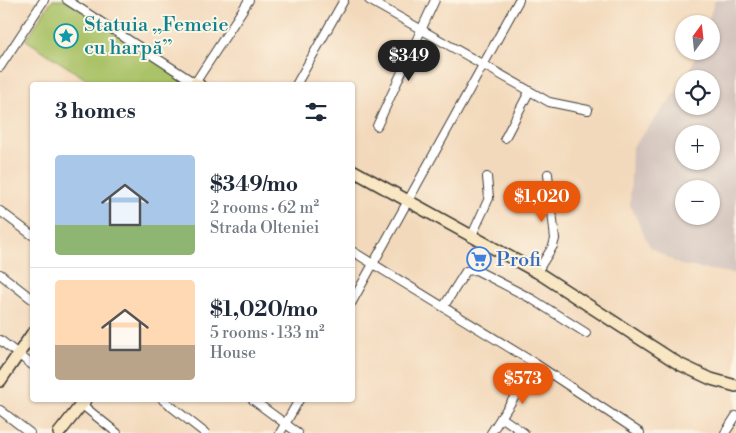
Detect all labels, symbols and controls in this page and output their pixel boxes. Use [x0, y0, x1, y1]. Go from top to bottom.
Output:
place label: Statuia „Femeie cu harpă” [84, 13, 229, 61]
north arrow [675, 15, 720, 60]
map controls [675, 15, 720, 225]
place icon: Statuia „Femeie cu harpă” [53, 23, 79, 49]
pin: $349 [379, 39, 439, 82]
text: $349 [389, 46, 429, 66]
button: locate [675, 70, 720, 115]
icon: filters [302, 98, 330, 126]
text: 3 homes [55, 99, 136, 125]
button: + [675, 125, 720, 170]
text: $349/mo [210, 172, 298, 198]
icon: home [95, 175, 155, 235]
pin: $1,020 [501, 180, 583, 223]
button: − [675, 180, 720, 225]
text: $1,020 [514, 187, 570, 207]
text: 2 rooms · 62 m² [210, 198, 319, 218]
text: Strada Olteniei [210, 218, 319, 238]
supermarket icon: Profi [466, 246, 492, 272]
place label: Profi [496, 248, 541, 273]
text: $1,020/mo [210, 297, 318, 323]
icon: home [95, 300, 155, 360]
text: 5 rooms · 133 m² [210, 323, 325, 343]
text: House [210, 343, 256, 363]
pin: $573 [493, 362, 553, 405]
text: $573 [504, 369, 542, 389]

